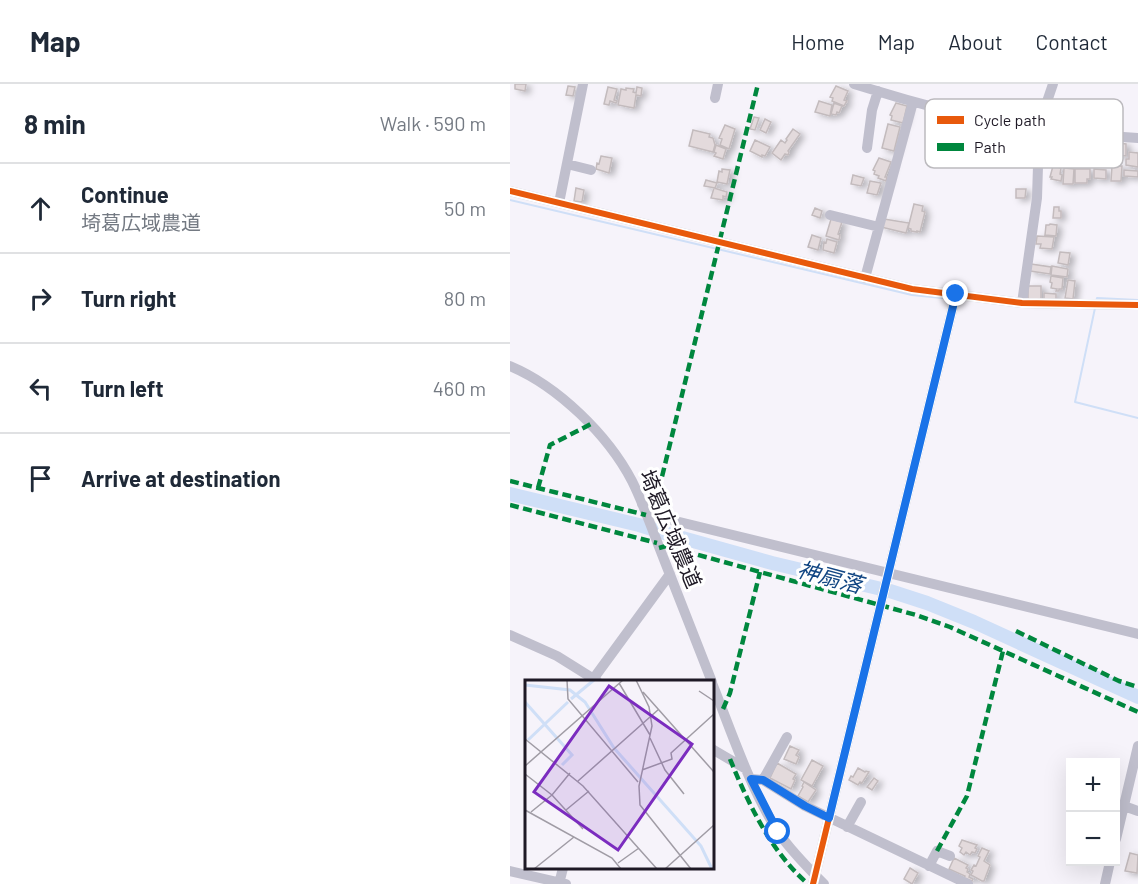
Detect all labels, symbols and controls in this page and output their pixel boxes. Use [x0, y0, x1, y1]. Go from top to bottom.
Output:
text: Map [30, 24, 81, 58]
text: Home [791, 29, 845, 54]
text: Map [878, 29, 915, 54]
text: About [948, 29, 1003, 54]
text: Contact [1036, 29, 1108, 54]
legend [925, 99, 1123, 168]
text: 8 min [24, 108, 86, 139]
text: Cycle path [974, 110, 1046, 129]
text: Walk · 590 m [380, 111, 486, 135]
text: Path [974, 137, 1006, 156]
text: Continue [81, 181, 169, 207]
icon: ahead [24, 192, 57, 225]
text: 50 m [444, 196, 486, 220]
text: 埼葛広域農道 [81, 210, 201, 234]
route end [942, 280, 968, 306]
icon: right [24, 282, 57, 315]
text: Turn right [81, 285, 176, 311]
text: 80 m [444, 286, 486, 310]
icon: left [24, 372, 57, 405]
text: Turn left [81, 375, 164, 401]
text: 460 m [433, 376, 486, 400]
icon: arrive [24, 462, 57, 495]
text: Arrive at destination [81, 465, 280, 491]
street label: 埼葛広域農道 [635, 466, 708, 591]
water label: 神扇落 [795, 555, 868, 598]
inset map [525, 680, 714, 869]
map controls [1066, 758, 1120, 866]
button: + [1066, 758, 1120, 812]
button: − [1066, 812, 1120, 866]
route start [764, 818, 790, 844]

